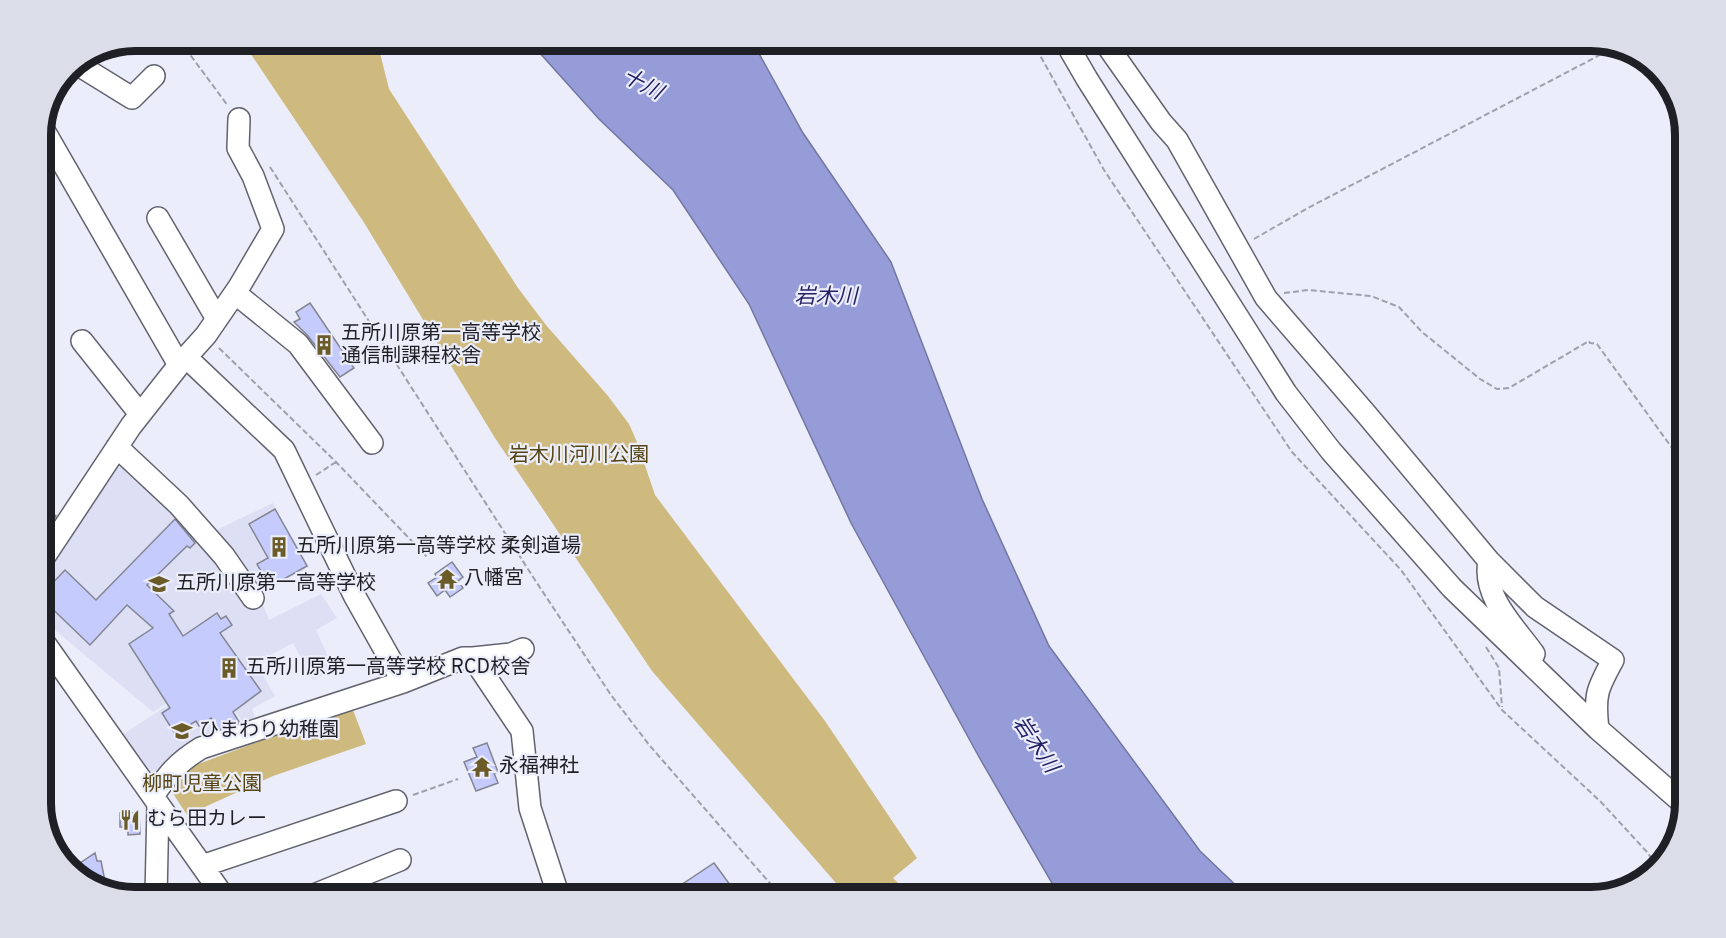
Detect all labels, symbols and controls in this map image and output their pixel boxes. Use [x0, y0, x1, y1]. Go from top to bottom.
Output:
water label: 十川 [617, 63, 669, 107]
water label: 岩木川 [795, 284, 859, 311]
place label: 五所川原第一高等学校 通信制課程校舎 [341, 321, 541, 370]
building icon: 五所川原第一高等学校 通信制課程校舎 [312, 333, 336, 357]
park label: 岩木川河川公園 [509, 443, 649, 469]
place label: 五所川原第一高等学校 柔剣道場 [296, 534, 581, 560]
building icon: 五所川原第一高等学校 柔剣道場 [267, 535, 291, 559]
place label: 八幡宮 [464, 566, 524, 592]
temple icon: 八幡宮 [435, 567, 459, 591]
place label: 五所川原第一高等学校 [176, 571, 376, 597]
school or university icon: 五所川原第一高等学校 [147, 572, 171, 596]
place label: 五所川原第一高等学校 RCD校舎 [246, 655, 530, 681]
building icon: 五所川原第一高等学校 RCD校舎 [217, 656, 241, 680]
water label: 岩木川 [1006, 711, 1065, 780]
place label: ひまわり幼稚園 [199, 718, 339, 744]
school or university icon: ひまわり幼稚園 [170, 719, 194, 743]
place label: 永福神社 [499, 754, 579, 780]
temple icon: 永福神社 [470, 755, 494, 779]
park label: 柳町児童公園 [142, 772, 262, 798]
place label: むら田カレー [147, 807, 267, 833]
restaurant icon: むら田カレー [118, 808, 142, 832]

